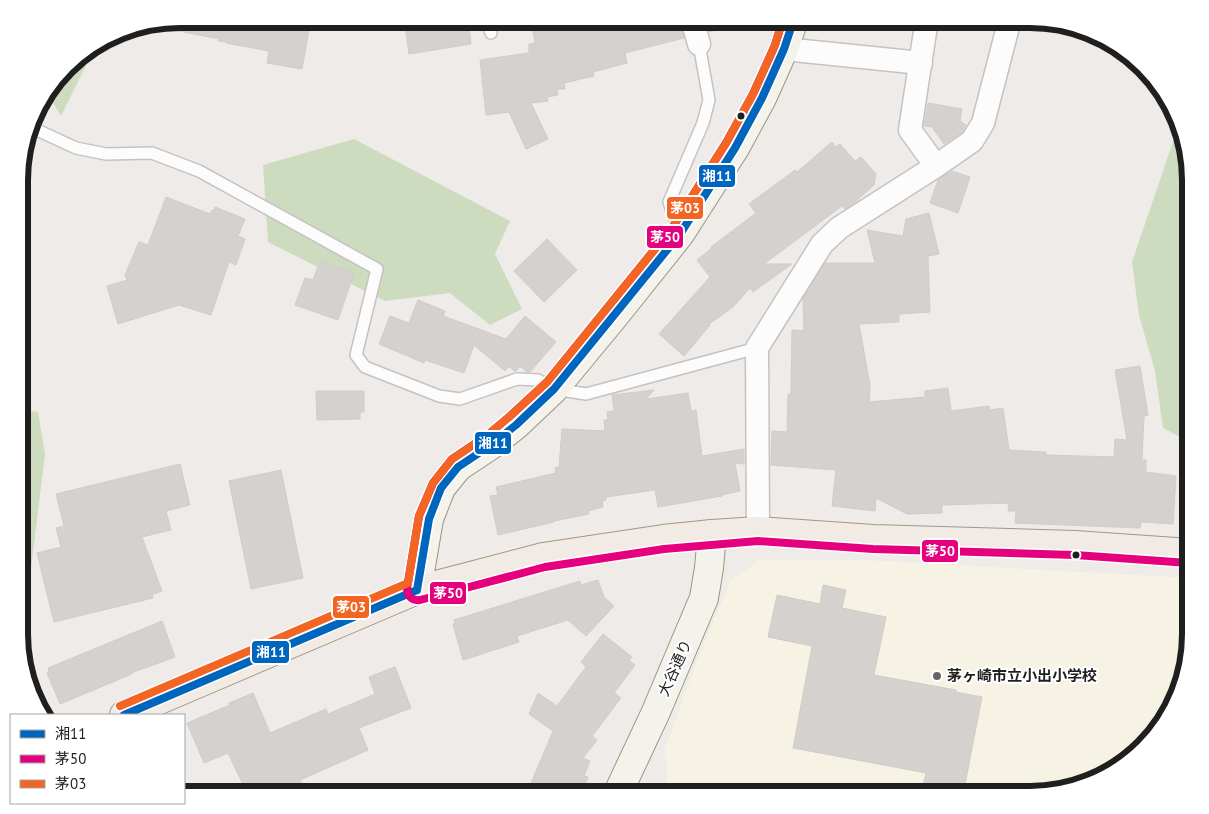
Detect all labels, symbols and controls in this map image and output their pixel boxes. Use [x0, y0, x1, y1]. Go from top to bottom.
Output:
unlabelled marker [736, 111, 746, 121]
line badge: 湘11 [698, 164, 736, 188]
text: 湘11 [702, 167, 732, 185]
line badge: 茅03 [666, 196, 704, 220]
text: 茅03 [670, 199, 700, 217]
line badge: 茅50 [646, 225, 684, 249]
text: 茅50 [650, 228, 680, 246]
line badge: 湘11 [474, 431, 512, 455]
text: 湘11 [478, 434, 508, 452]
line badge: 茅50 [921, 539, 959, 563]
text: 茅50 [925, 542, 955, 560]
unlabelled marker [1071, 550, 1081, 560]
line badge: 茅50 [429, 581, 467, 605]
text: 茅50 [433, 584, 463, 602]
line badge: 茅03 [332, 595, 370, 619]
text: 茅03 [336, 598, 366, 616]
street label: 大谷通り [654, 637, 695, 699]
line badge: 湘11 [251, 640, 290, 664]
text: 湘11 [256, 643, 286, 661]
place label: 茅ヶ崎市立小出小学校 [947, 666, 1097, 685]
marker: 茅ヶ崎市立小出小学校 [931, 670, 943, 682]
legend [10, 714, 185, 804]
text: 湘11 [55, 724, 86, 743]
text: 茅50 [55, 749, 86, 768]
text: 茅03 [55, 774, 86, 793]

